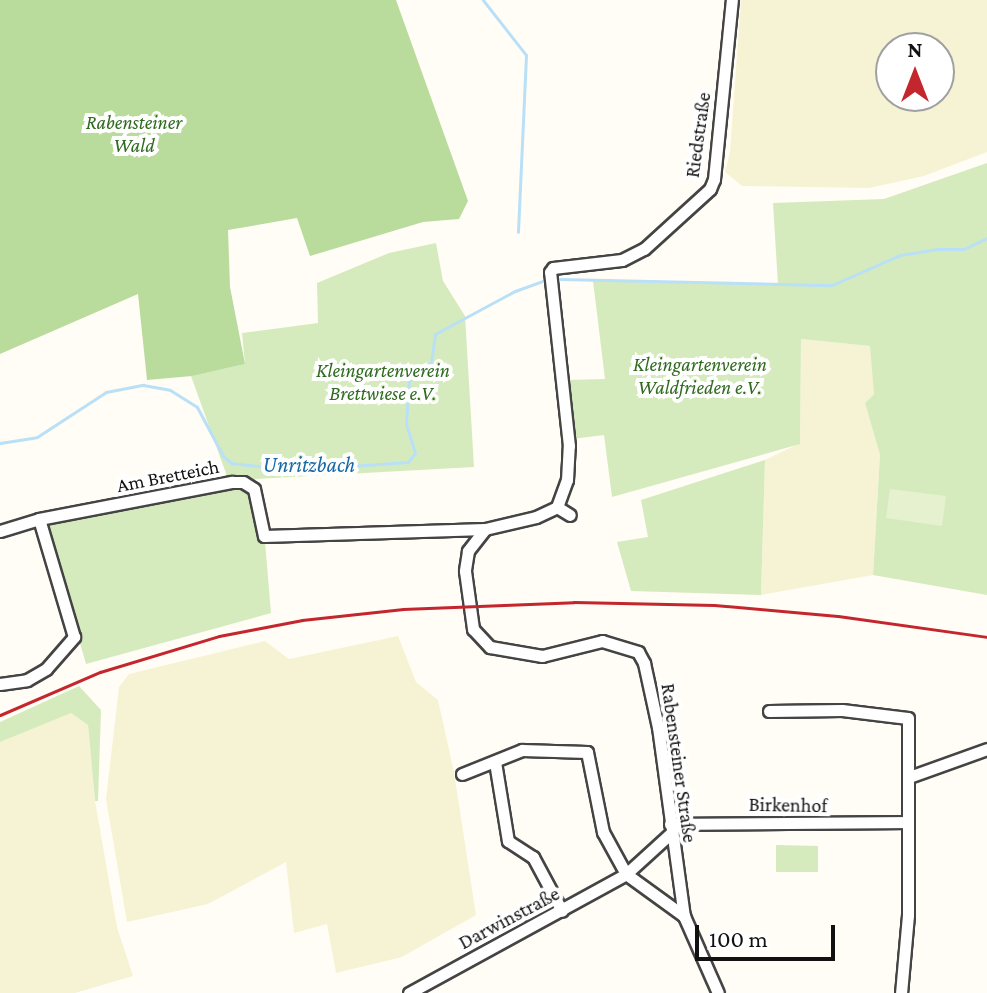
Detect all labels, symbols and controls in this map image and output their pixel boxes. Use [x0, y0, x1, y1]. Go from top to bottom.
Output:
north arrow [875, 32, 955, 112]
text: N [908, 37, 923, 62]
street label: Riedstraße [680, 91, 716, 179]
park label: Rabensteiner Wald [86, 111, 182, 158]
park label: Kleingartenverein Waldfrieden e.V. [633, 352, 767, 399]
park label: Kleingartenverein Brettwiese e.V. [316, 359, 450, 406]
water label: Unritzbach [263, 452, 355, 478]
street label: Am Bretteich [115, 454, 221, 498]
street label: Rabensteiner Straße [656, 682, 702, 844]
street label: Birkenhof [748, 792, 828, 818]
street label: Darwinstraße [454, 881, 564, 955]
scale bar [699, 909, 839, 959]
text: 100 m [709, 925, 768, 952]

